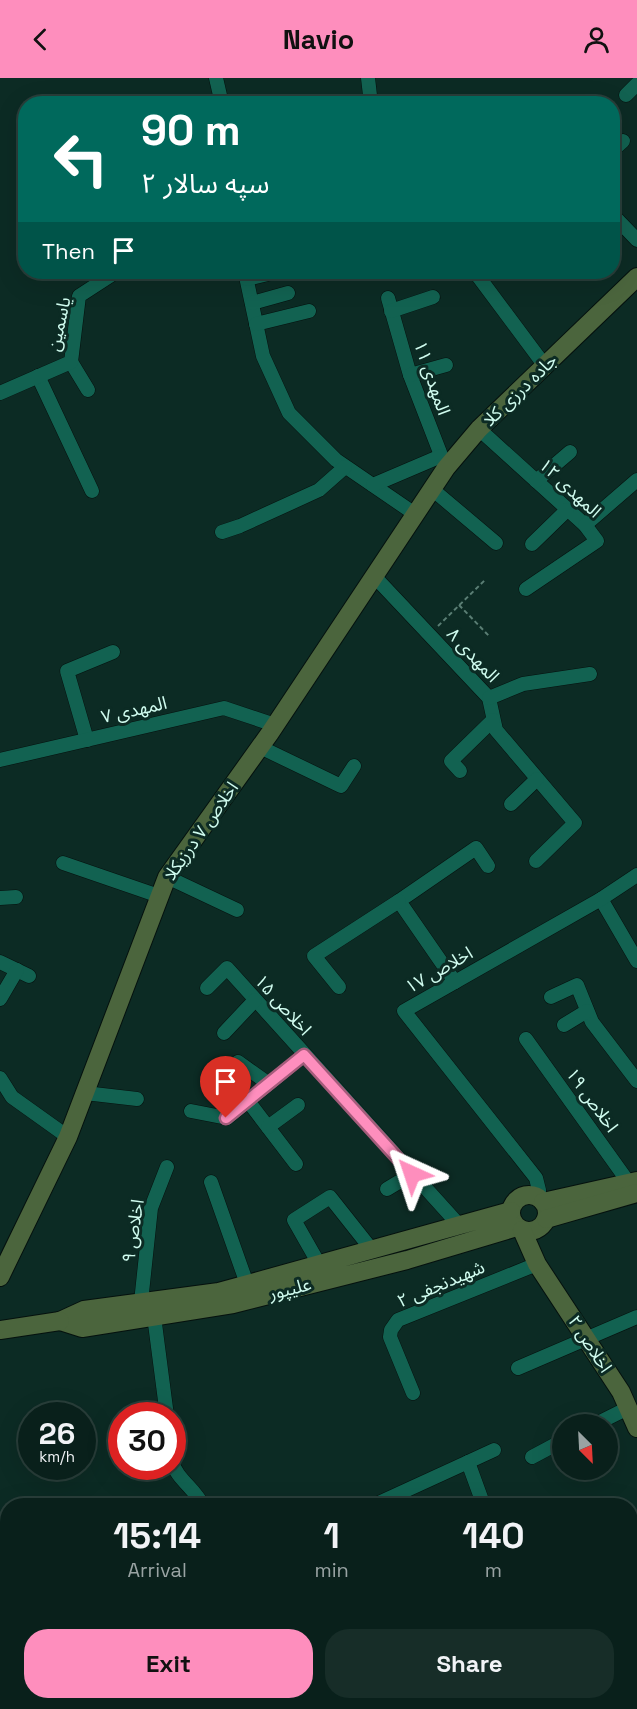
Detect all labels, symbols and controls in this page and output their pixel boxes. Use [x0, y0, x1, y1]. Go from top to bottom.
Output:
text: Navio [283, 22, 354, 57]
icon: back [24, 23, 57, 56]
icon: person [580, 23, 613, 56]
text: 90 m [141, 104, 241, 157]
icon: left [42, 120, 120, 198]
text: سپه سالار ۲ [141, 166, 269, 201]
icon: arrive [107, 234, 140, 267]
text: Then [42, 237, 95, 265]
street label: یاسمین [42, 295, 75, 353]
street label: المهدی ۱۱ [409, 338, 456, 418]
street label: جاده درزی کلا [478, 348, 562, 431]
street label: المهدی ۱۲ [534, 453, 606, 522]
street label: المهدی ۸ [442, 622, 505, 687]
street label: المهدی ۷ [99, 691, 169, 728]
street label: اخلاص ۷ درزیکلا [158, 777, 243, 885]
street label: اخلاص ۱۷ [401, 941, 477, 998]
street label: اخلاص ۱۵ [250, 969, 317, 1040]
pin [200, 1056, 251, 1118]
street label: اخلاص ۱۹ [561, 1063, 624, 1137]
icon: arrive [209, 1065, 242, 1098]
position arrow [380, 1142, 444, 1206]
street label: اخلاص ۹ [116, 1197, 149, 1264]
street label: شهیدنجفی ۲ [394, 1255, 488, 1312]
street label: علیپور [265, 1272, 314, 1305]
street label: اخلاص ۲ [563, 1311, 618, 1377]
speed limit sign: 30 [108, 1402, 186, 1480]
text: 26 [39, 1414, 75, 1453]
north arrow [552, 1414, 618, 1480]
map controls [552, 1414, 618, 1480]
text: km/h [39, 1447, 75, 1466]
text: 15:14 [113, 1513, 201, 1559]
text: 1 [323, 1513, 340, 1559]
text: 140 [462, 1513, 525, 1559]
text: Arrival [127, 1557, 187, 1583]
text: min [314, 1557, 349, 1583]
text: m [485, 1557, 502, 1583]
button: Exit [24, 1629, 313, 1698]
button: Share [325, 1629, 614, 1698]

